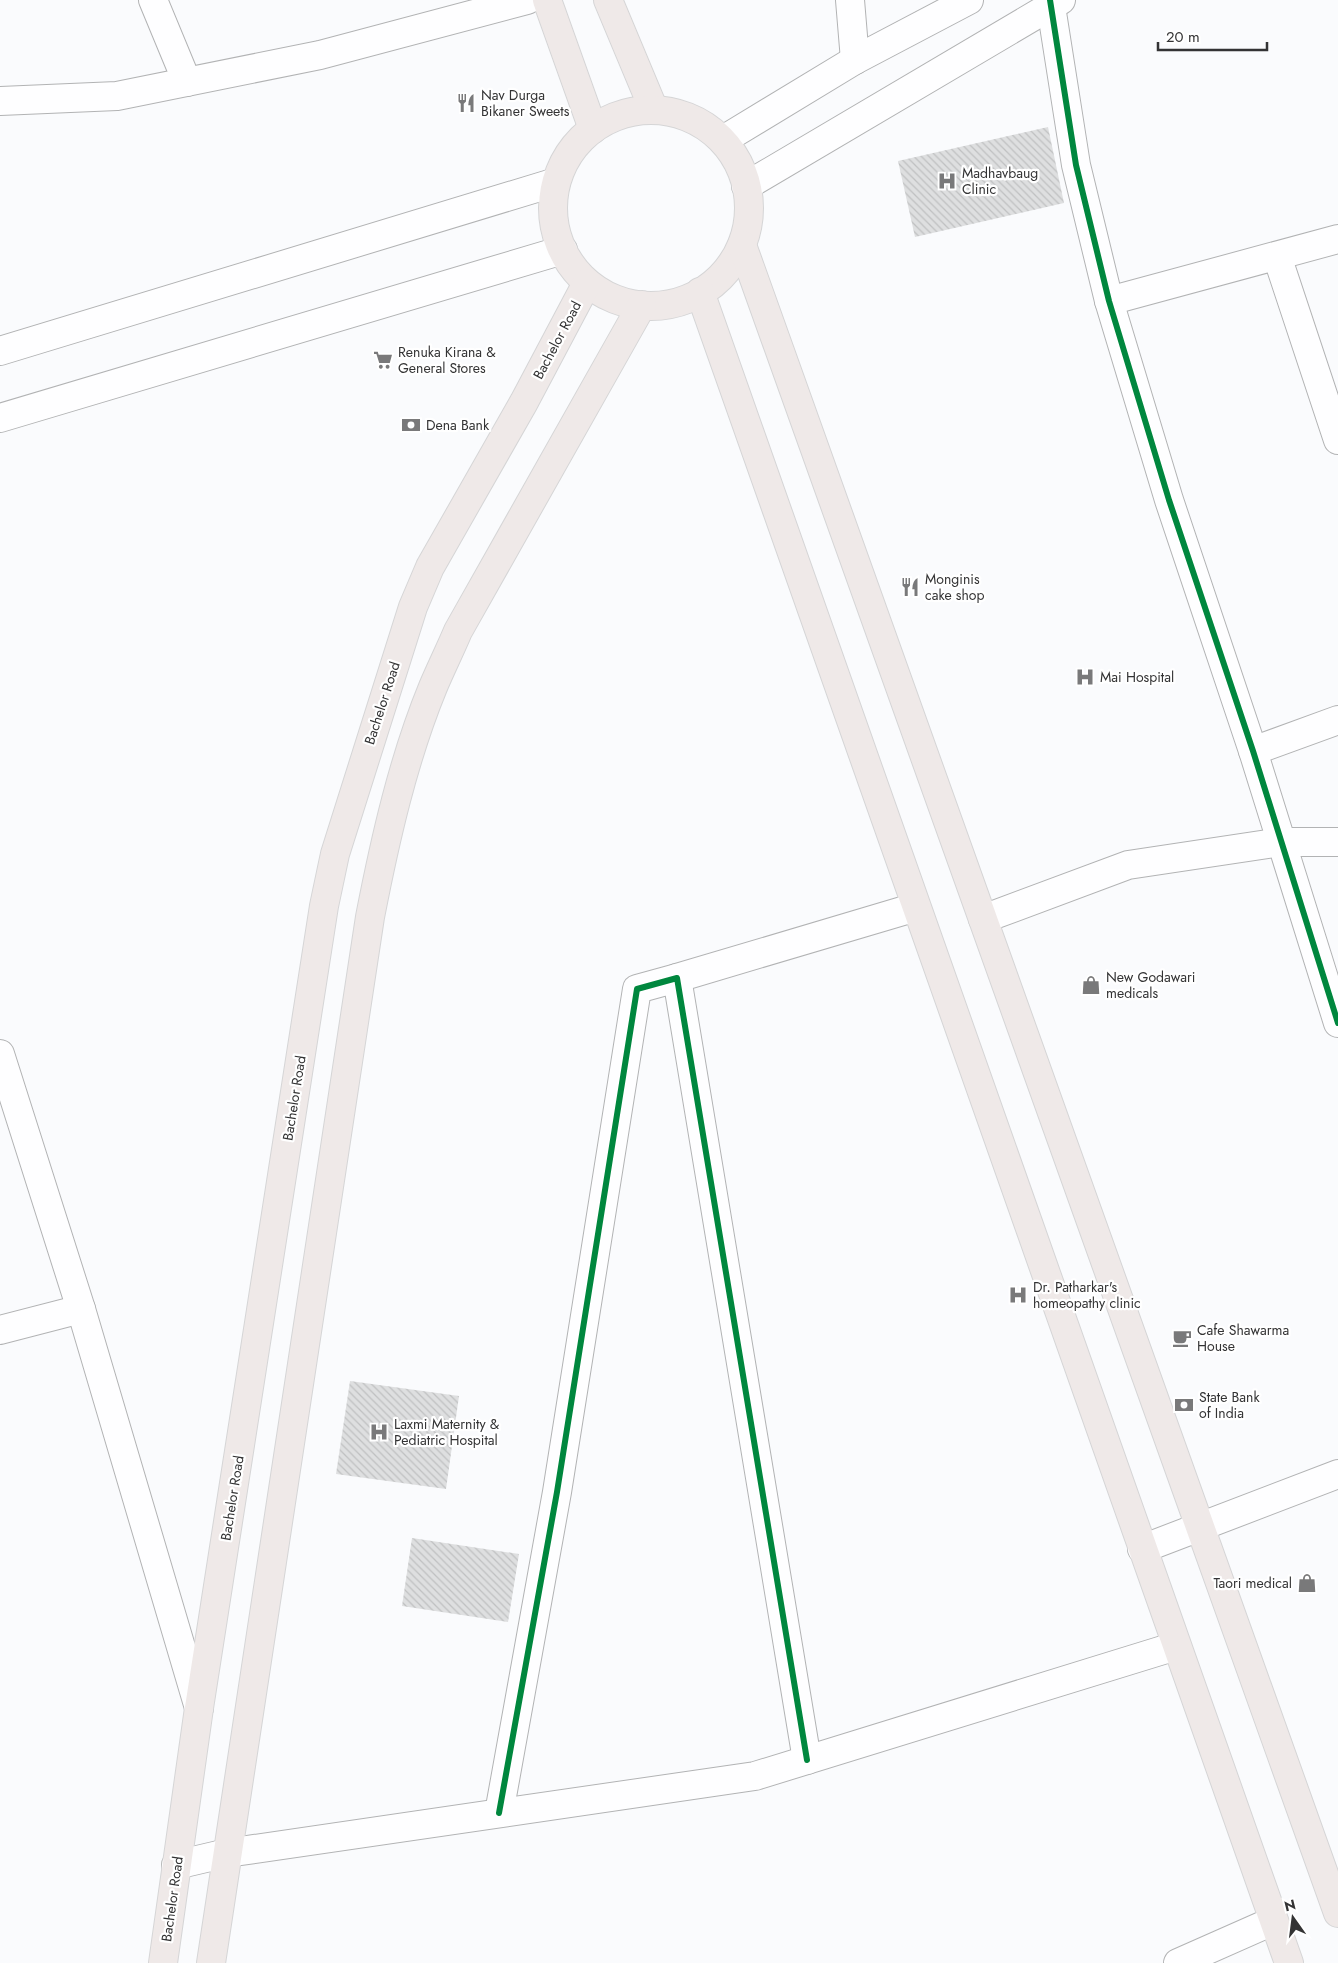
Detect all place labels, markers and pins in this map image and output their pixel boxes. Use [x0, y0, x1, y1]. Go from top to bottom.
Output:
place label: Nav Durga Bikaner Sweets [481, 85, 570, 121]
restaurant icon: Nav Durga Bikaner Sweets [455, 92, 477, 114]
place label: Madhavbaug Clinic [962, 163, 1038, 199]
hospital icon: Madhavbaug Clinic [936, 170, 958, 192]
place label: Renuka Kirana & General Stores [398, 342, 496, 378]
supermarket icon: Renuka Kirana & General Stores [372, 349, 394, 371]
bank icon: Dena Bank [400, 414, 422, 436]
place label: Dena Bank [426, 415, 490, 435]
place label: Monginis cake shop [925, 569, 984, 605]
restaurant icon: Monginis cake shop [899, 576, 921, 598]
hospital icon: Mai Hospital [1074, 666, 1096, 688]
place label: Mai Hospital [1100, 667, 1174, 687]
place label: New Godawari medicals [1106, 967, 1195, 1003]
shop icon: New Godawari medicals [1080, 974, 1102, 996]
place label: Dr. Patharkar's homeopathy clinic [1033, 1277, 1141, 1313]
hospital icon: Dr. Patharkar's homeopathy clinic [1007, 1284, 1029, 1306]
place label: Cafe Shawarma House [1197, 1320, 1289, 1356]
cafe icon: Cafe Shawarma House [1171, 1327, 1193, 1349]
place label: State Bank of India [1199, 1387, 1260, 1423]
bank icon: State Bank of India [1173, 1394, 1195, 1416]
place label: Laxmi Maternity & Pediatric Hospital [394, 1414, 500, 1450]
hospital icon: Laxmi Maternity & Pediatric Hospital [368, 1421, 390, 1443]
shop icon: Taori medical [1296, 1572, 1318, 1594]
place label: Taori medical [1213, 1573, 1292, 1593]

